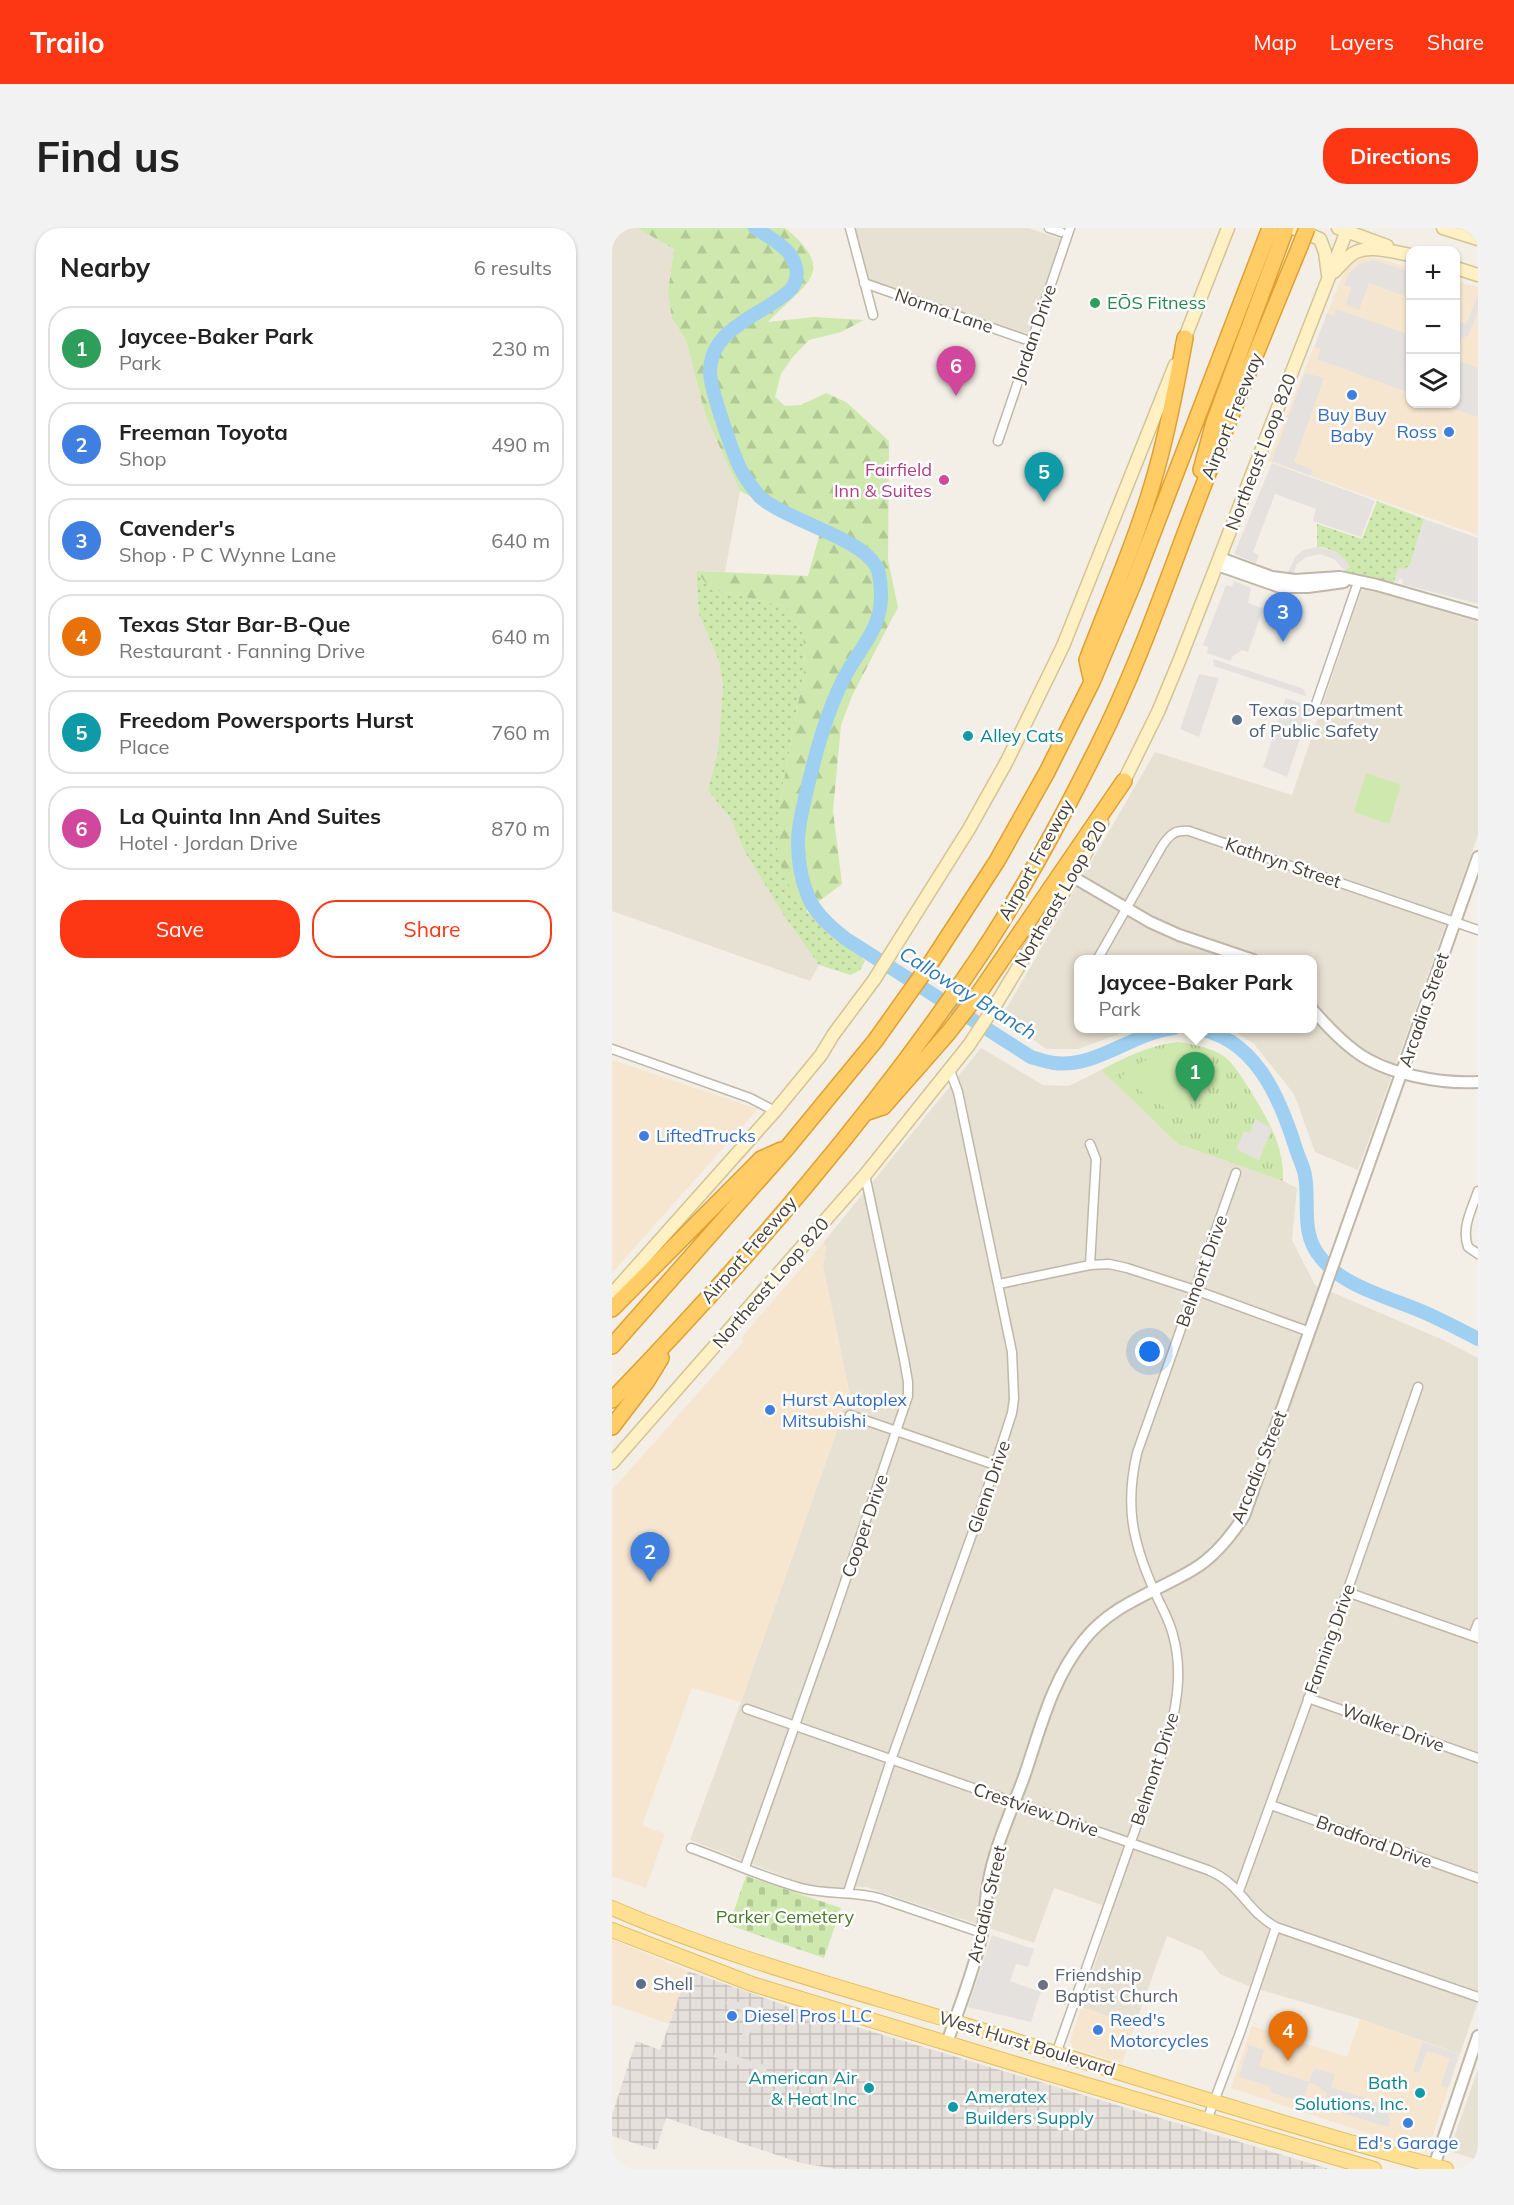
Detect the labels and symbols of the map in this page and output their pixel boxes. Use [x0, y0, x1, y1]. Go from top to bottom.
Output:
street label: Jordan Drive [1006, 281, 1061, 386]
street label: Norma Lane [892, 283, 996, 338]
place label: EŌS Fitness [1107, 291, 1206, 314]
marker: EŌS Fitness [1088, 296, 1102, 310]
pin: 6 [936, 346, 976, 396]
street label: Airport Freeway [1196, 349, 1268, 483]
street label: Northeast Loop 820 [1220, 370, 1301, 534]
marker: Buy Buy Baby [1345, 388, 1359, 402]
place label: Buy Buy Baby [1317, 403, 1387, 447]
place label: Ross [1397, 420, 1437, 443]
marker: Ross [1442, 425, 1456, 439]
pin: 5 [1024, 452, 1064, 502]
place label: Fairfield Inn & Suites [834, 458, 932, 502]
marker: Fairfield Inn & Suites [937, 473, 951, 487]
pin: 3 [1264, 592, 1302, 642]
place label: Texas Department of Public Safety [1249, 698, 1403, 742]
marker: Texas Department of Public Safety [1230, 713, 1244, 727]
place label: Alley Cats [980, 724, 1064, 747]
marker: Alley Cats [961, 729, 975, 743]
street label: Airport Freeway [993, 795, 1078, 924]
street label: Northeast Loop 820 [1009, 816, 1112, 971]
street label: Kathryn Street [1222, 832, 1344, 893]
water label: Calloway Branch [895, 940, 1042, 1045]
street label: Arcadia Street [1393, 950, 1454, 1070]
pin: 1 [1176, 1052, 1214, 1102]
place label: LiftedTrucks [656, 1124, 756, 1147]
marker: LiftedTrucks [637, 1129, 651, 1143]
street label: Airport Freeway [696, 1191, 802, 1308]
street label: Northeast Loop 820 [707, 1212, 834, 1353]
street label: Belmont Drive [1171, 1212, 1232, 1330]
your location [1135, 1337, 1164, 1366]
place label: Hurst Autoplex Mitsubishi [782, 1388, 907, 1432]
marker: Hurst Autoplex Mitsubishi [763, 1403, 777, 1417]
street label: Arcadia Street [1225, 1407, 1292, 1527]
street label: Glenn Drive [962, 1437, 1015, 1536]
street label: Cooper Drive [836, 1471, 893, 1580]
pin: 2 [630, 1532, 669, 1582]
street label: Fanning Drive [1299, 1581, 1360, 1697]
street label: Walker Drive [1339, 1698, 1448, 1757]
street label: Belmont Drive [1125, 1709, 1184, 1828]
street label: Crestview Drive [970, 1777, 1102, 1842]
street label: Bradford Drive [1313, 1810, 1435, 1873]
street label: Arcadia Street [962, 1843, 1011, 1965]
park label: Parker Cemetery [716, 1905, 855, 1928]
place label: Friendship Baptist Church [1055, 1963, 1178, 2007]
place label: Shell [653, 1972, 693, 1995]
marker: Shell [634, 1977, 648, 1991]
marker: Friendship Baptist Church [1036, 1978, 1050, 1992]
place label: Diesel Pros LLC [744, 2004, 872, 2027]
street label: West Hurst Boulevard [936, 2006, 1118, 2081]
place label: Reed's Motorcycles [1110, 2008, 1209, 2052]
marker: Diesel Pros LLC [725, 2009, 739, 2023]
pin: 4 [1268, 2012, 1308, 2061]
marker: Reed's Motorcycles [1091, 2023, 1105, 2037]
place label: American Air & Heat Inc [748, 2066, 857, 2110]
place label: Bath Solutions, Inc. [1294, 2071, 1408, 2115]
marker: American Air & Heat Inc [862, 2081, 876, 2095]
place label: Ameratex Builders Supply [965, 2085, 1094, 2129]
marker: Bath Solutions, Inc. [1413, 2086, 1427, 2100]
marker: Ameratex Builders Supply [946, 2100, 960, 2114]
marker: Ed's Garage [1401, 2116, 1415, 2130]
place label: Ed's Garage [1358, 2131, 1458, 2154]

